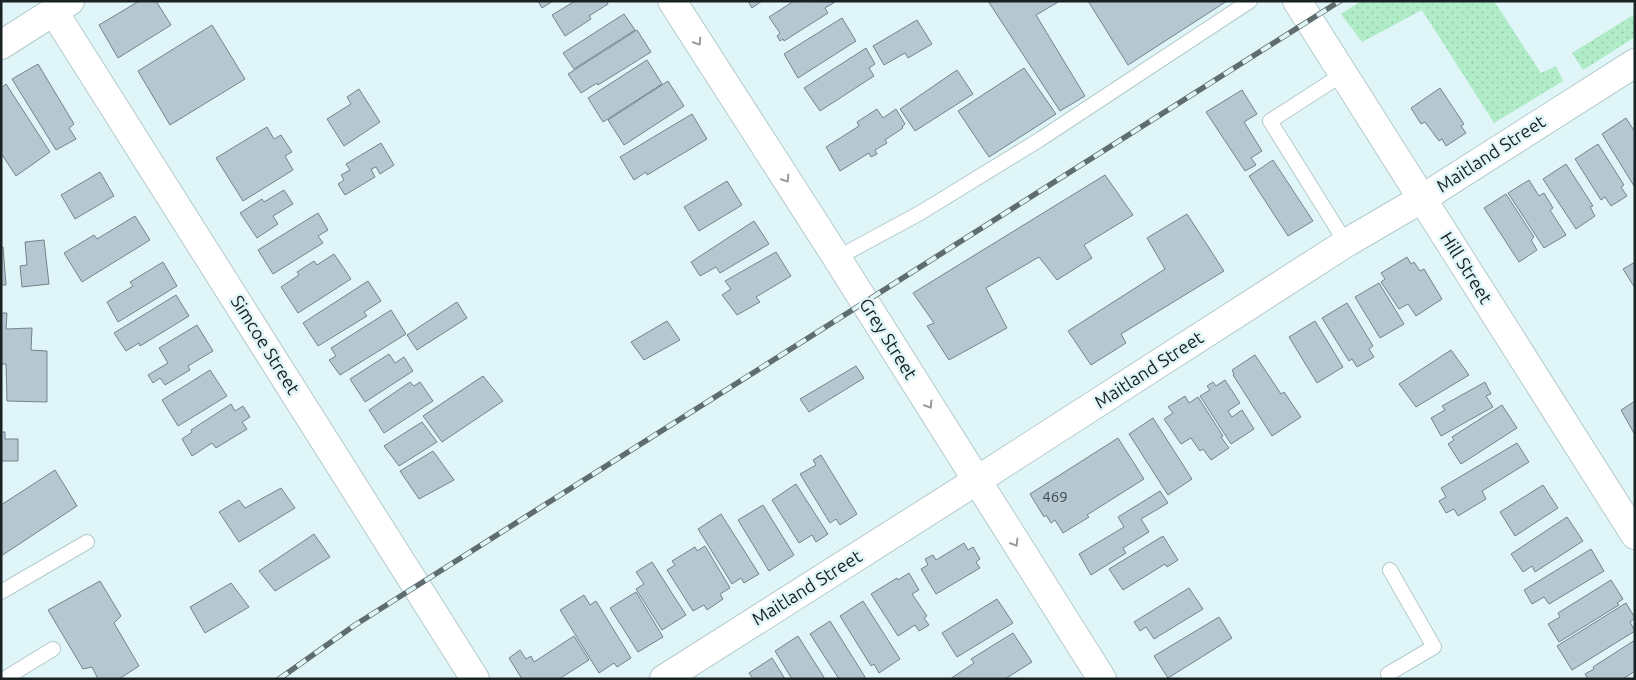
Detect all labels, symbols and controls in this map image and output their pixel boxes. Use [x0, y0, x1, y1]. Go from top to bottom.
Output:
one-way arrow [692, 37, 701, 46]
street label: Maitland Street [1432, 111, 1549, 196]
one-way arrow [780, 173, 789, 183]
street label: Hill Street [1437, 228, 1497, 307]
street label: Simcoe Street [228, 291, 304, 397]
street label: Grey Street [856, 294, 922, 383]
street label: Maitland Street [1090, 327, 1207, 412]
one-way arrow [922, 400, 932, 409]
house number: 469 [1042, 488, 1068, 505]
one-way arrow [1009, 537, 1019, 546]
street label: Maitland Street [748, 545, 865, 629]

